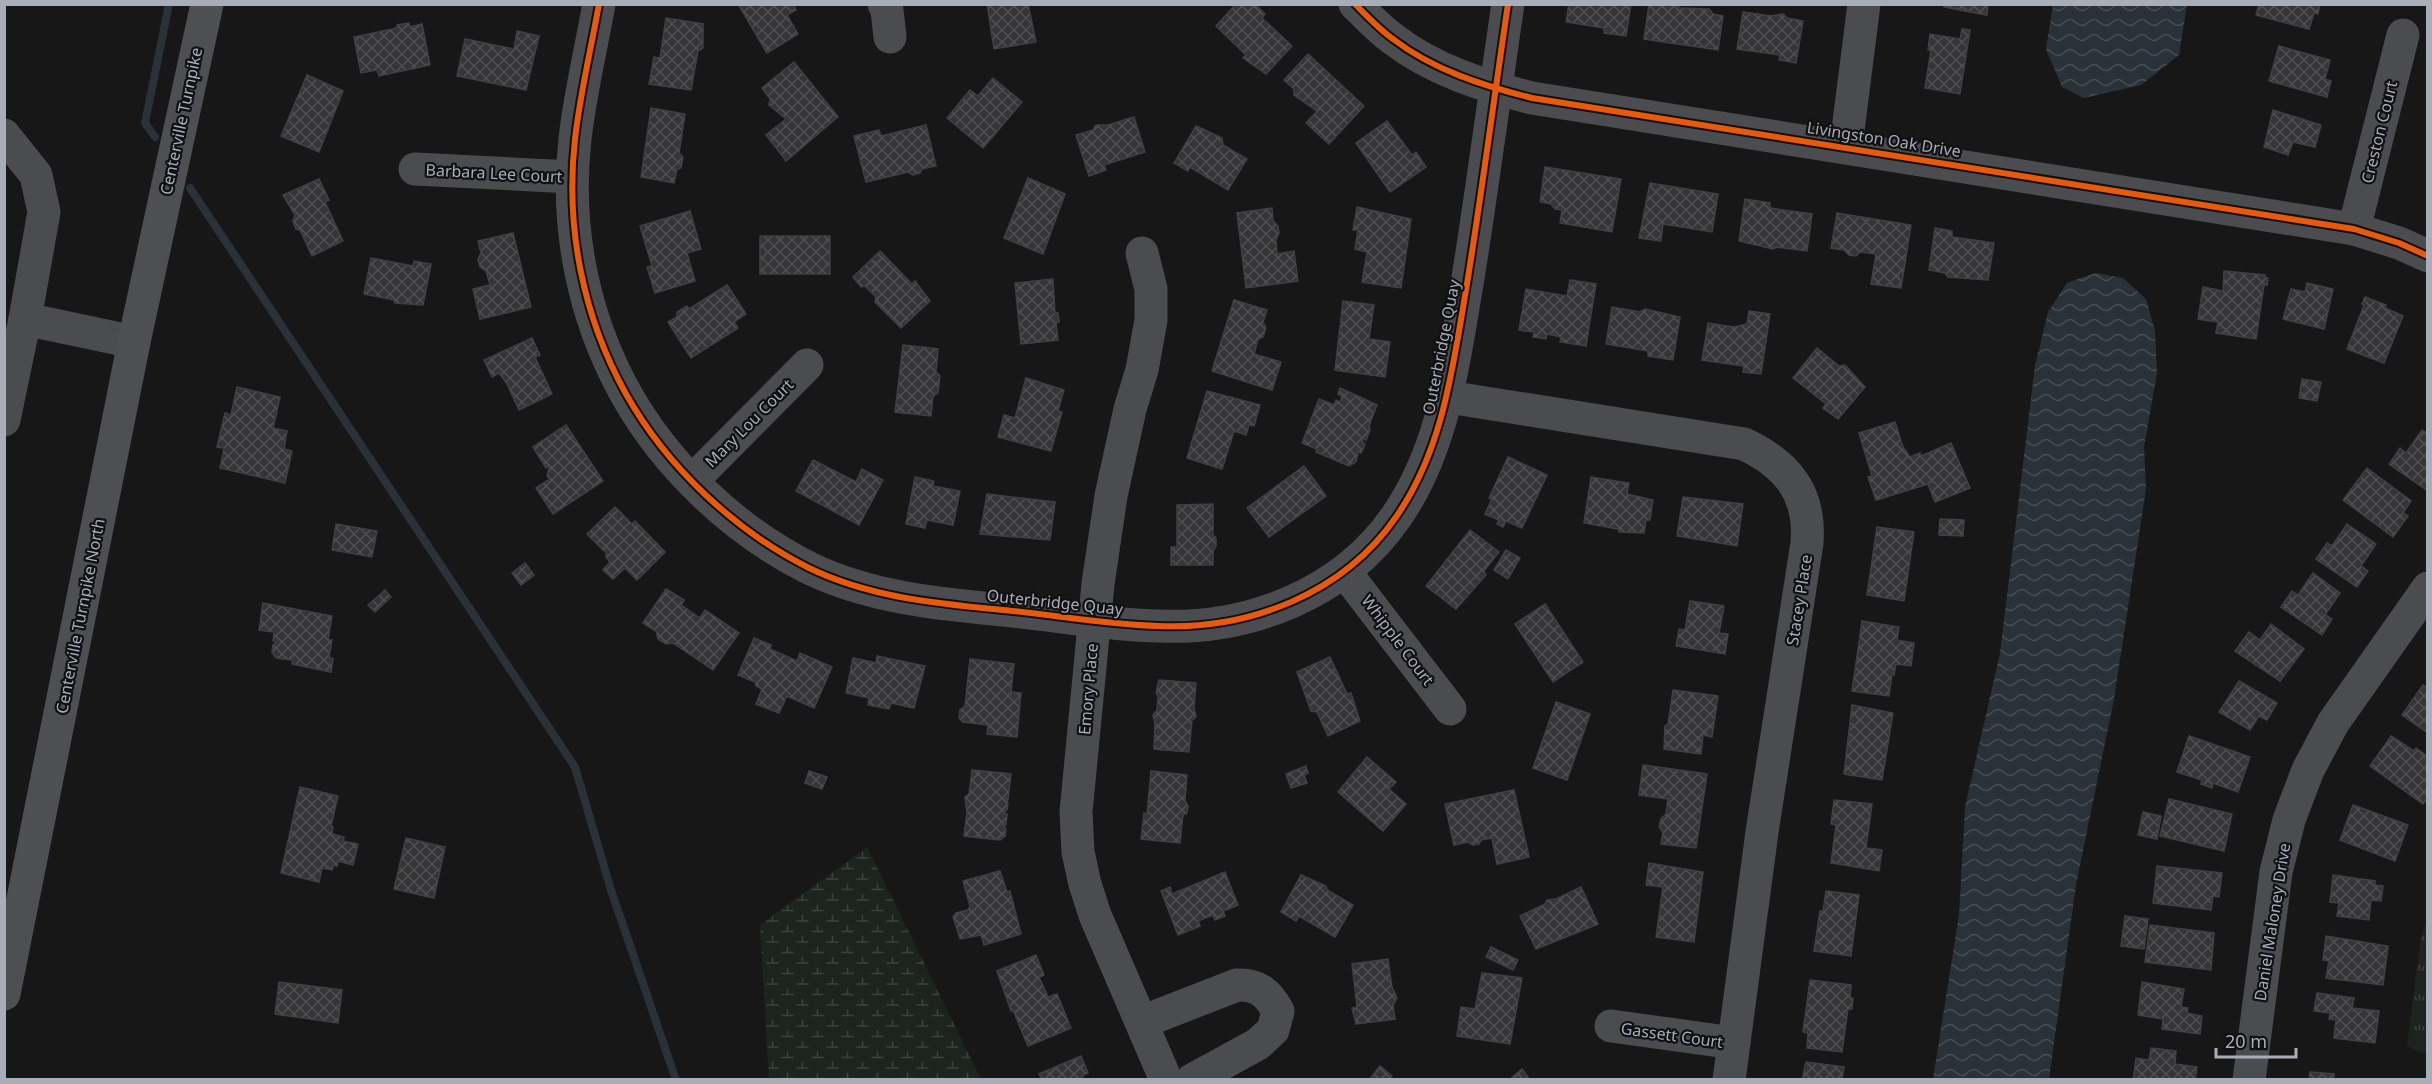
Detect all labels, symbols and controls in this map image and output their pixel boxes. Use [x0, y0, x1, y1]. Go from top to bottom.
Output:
street label: Centerville Turnpike [155, 45, 207, 197]
street label: Creston Court [2356, 78, 2402, 185]
street label: Livingston Oak Drive [1806, 116, 1962, 162]
street label: Barbara Lee Court [425, 158, 563, 188]
street label: Outerbridge Quay [1417, 277, 1465, 416]
street label: Mary Lou Court [700, 374, 798, 472]
street label: Centerville Turnpike North [50, 517, 110, 715]
street label: Stacey Place [1781, 553, 1817, 647]
street label: Outerbridge Quay [986, 584, 1125, 620]
street label: Whipple Court [1357, 590, 1439, 690]
street label: Emory Place [1073, 642, 1103, 736]
street label: Daniel Maloney Drive [2249, 841, 2295, 1003]
street label: Gassett Court [1620, 1017, 1725, 1053]
scale bar [2216, 1021, 2296, 1059]
text: 20 m [2225, 1029, 2267, 1053]

